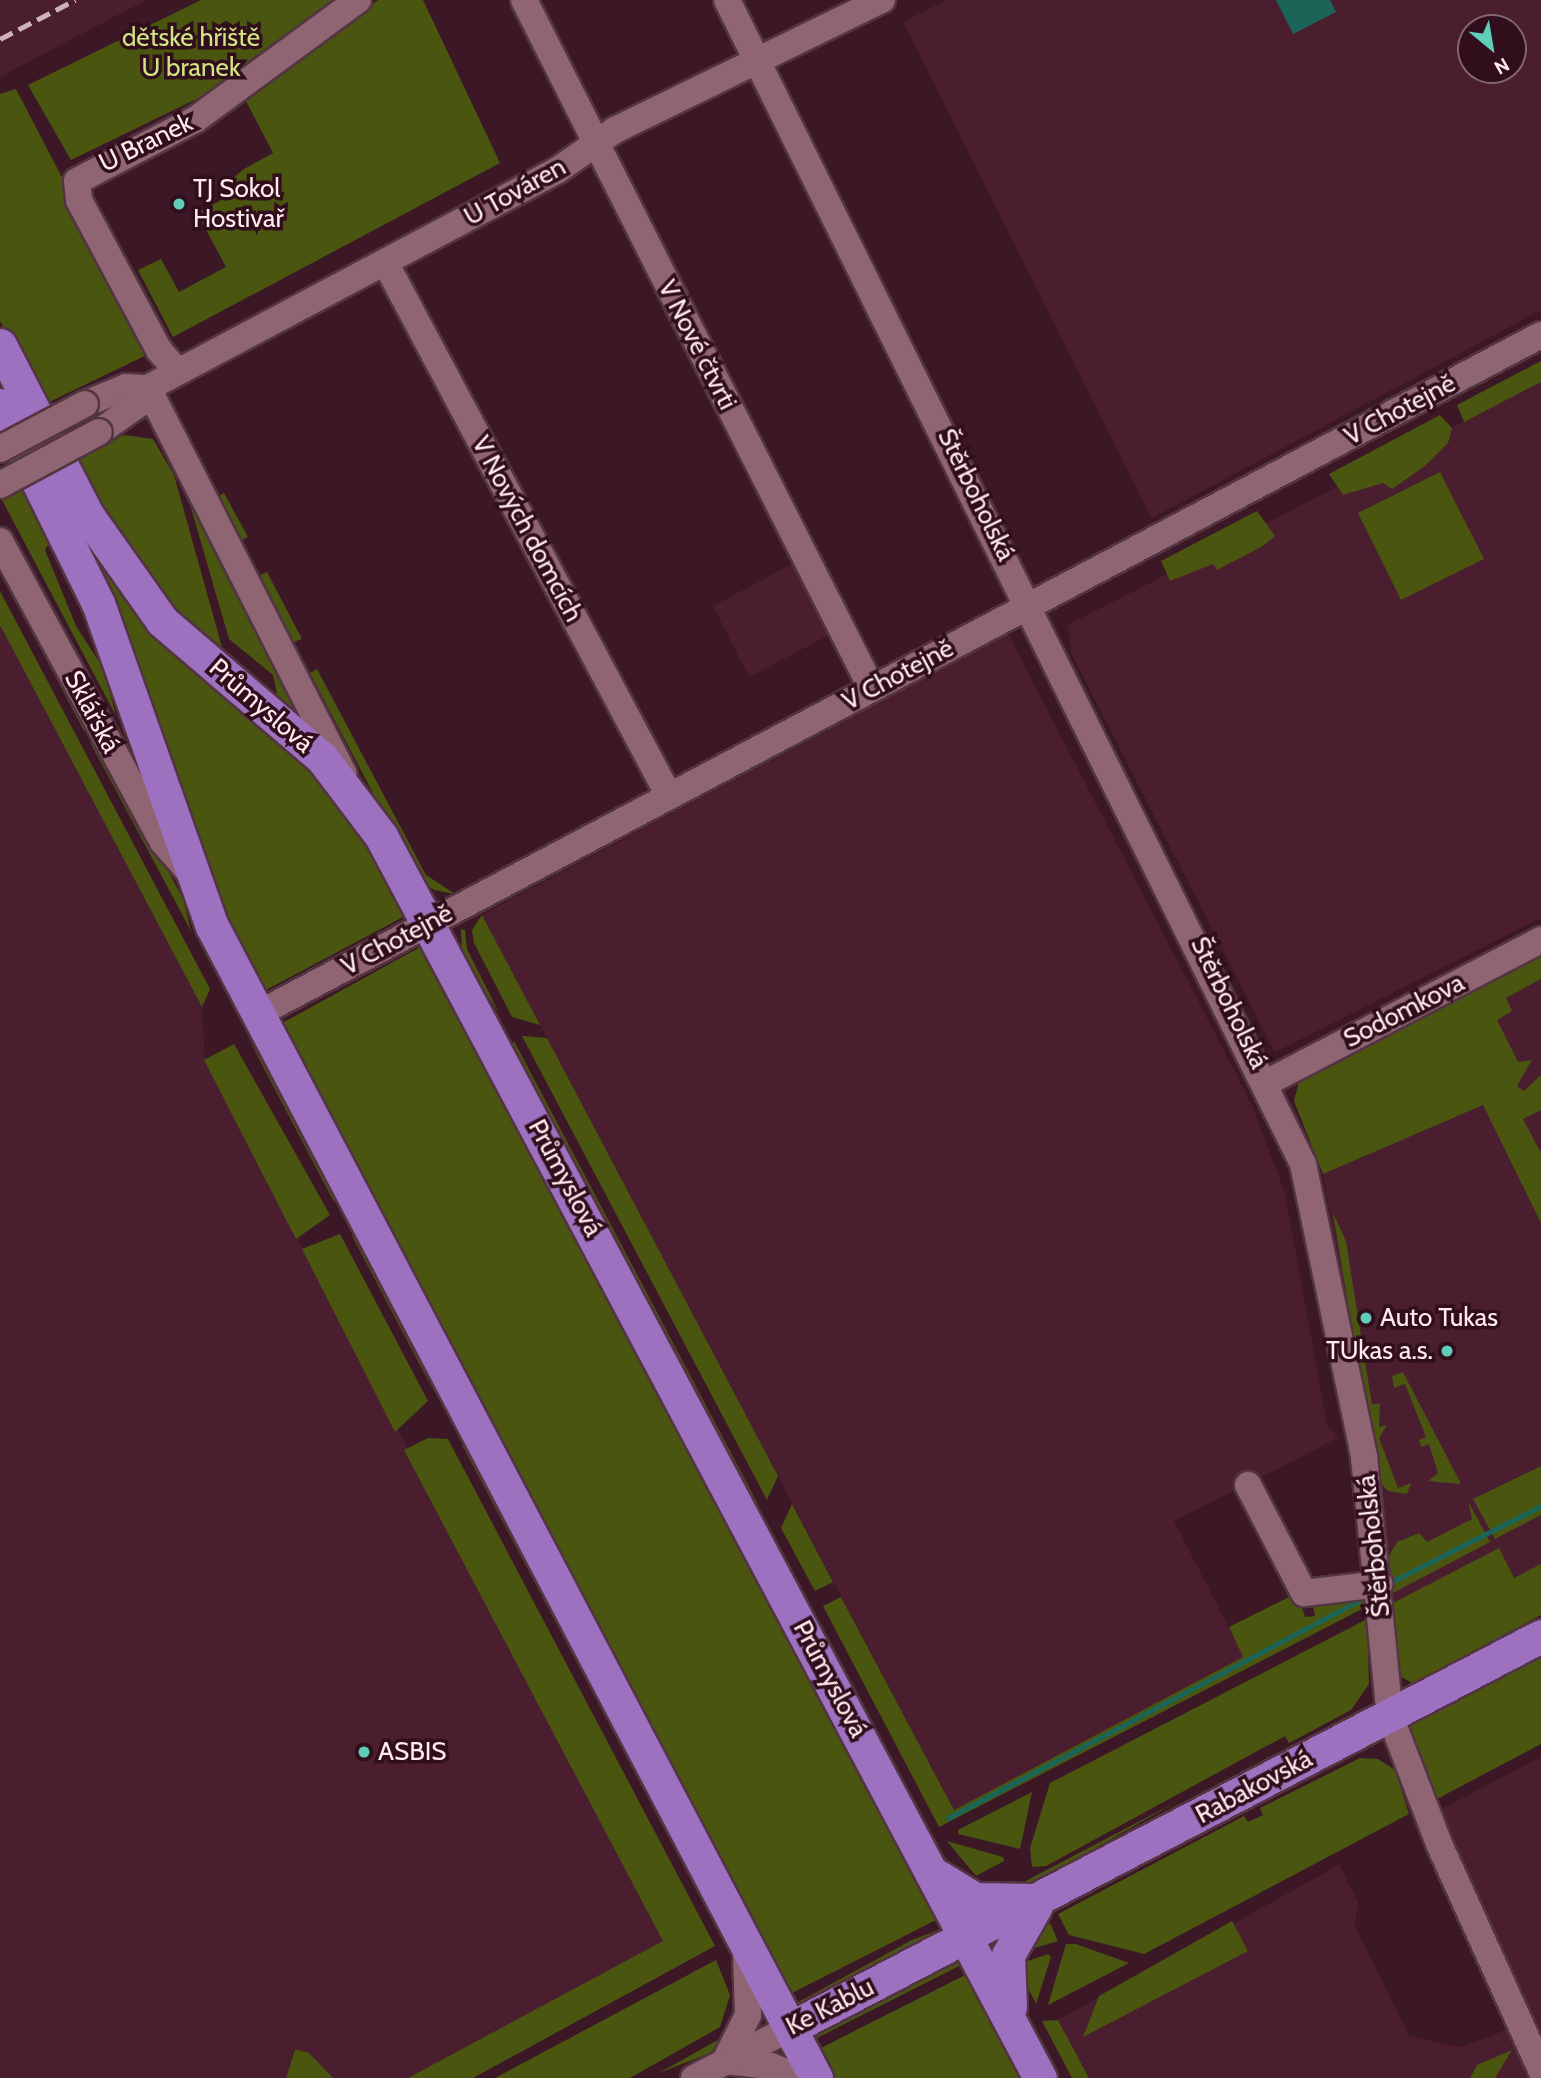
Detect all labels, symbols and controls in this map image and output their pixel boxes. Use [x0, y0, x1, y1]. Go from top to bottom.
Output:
north arrow [1457, 14, 1527, 84]
park label: dětské hřiště U branek [122, 22, 260, 84]
text: N [1490, 53, 1513, 79]
street label: U Branek [94, 107, 198, 179]
street label: U Továren [459, 151, 571, 233]
place label: TJ Sokol Hostivař [193, 173, 284, 234]
marker: TJ Sokol Hostivař [171, 196, 187, 212]
street label: V Nové čtvrti [651, 275, 743, 415]
street label: V Chotejně [1339, 368, 1461, 452]
street label: Štěrboholská [931, 424, 1021, 566]
street label: V Nových domcích [465, 431, 589, 627]
street label: V Chotejně [837, 633, 959, 717]
street label: Průmyslová [202, 652, 320, 760]
street label: Sklářská [58, 666, 126, 758]
street label: V Chotejně [336, 898, 458, 982]
street label: Štěrboholská [1184, 932, 1274, 1074]
street label: Sodomkova [1338, 967, 1470, 1055]
street label: Průmyslová [521, 1114, 609, 1242]
place label: Auto Tukas [1380, 1302, 1498, 1334]
marker: Auto Tukas [1358, 1310, 1374, 1326]
place label: TUkas a.s. [1326, 1335, 1433, 1367]
marker: TUkas a.s. [1439, 1343, 1455, 1359]
street label: Štěrboholská [1351, 1473, 1397, 1619]
street label: Průmyslová [786, 1615, 874, 1743]
place label: ASBIS [378, 1736, 447, 1768]
street label: Rabakovská [1190, 1743, 1318, 1831]
marker: ASBIS [356, 1744, 372, 1760]
street label: Ke Kablu [781, 1972, 879, 2042]

